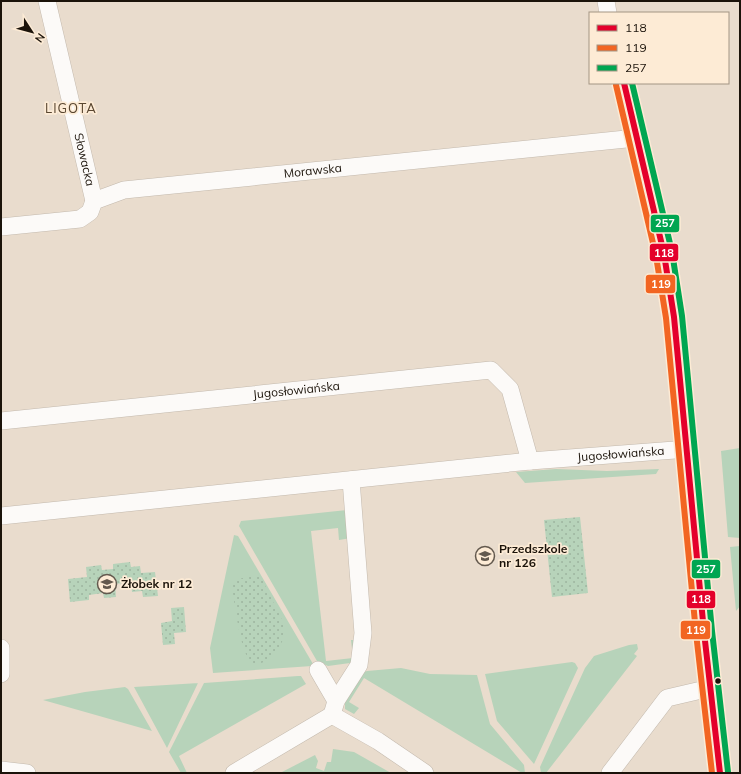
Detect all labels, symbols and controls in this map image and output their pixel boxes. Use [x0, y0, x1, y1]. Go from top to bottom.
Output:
north arrow [12, 12, 52, 52]
legend [589, 12, 729, 84]
text: 118 [625, 20, 647, 35]
text: N [32, 30, 48, 45]
text: 119 [625, 40, 647, 55]
text: 257 [625, 60, 647, 75]
district label: LIGOTA [45, 100, 97, 116]
street label: Słowacka [71, 132, 98, 188]
street label: Morawska [283, 160, 342, 181]
line badge: 257 [650, 214, 680, 233]
text: 257 [655, 216, 675, 230]
line badge: 118 [649, 243, 679, 262]
text: 118 [654, 246, 674, 260]
line badge: 119 [645, 274, 676, 294]
text: 119 [651, 277, 671, 291]
street label: Jugosłowiańska [252, 378, 341, 402]
street label: Jugosłowiańska [577, 443, 665, 464]
place label: Przedszkole nr 126 [499, 541, 568, 570]
school or university icon: Przedszkole nr 126 [474, 545, 496, 567]
line badge: 257 [691, 559, 721, 579]
text: 257 [696, 562, 716, 576]
school or university icon: Żłobek nr 12 [96, 573, 118, 595]
place label: Żłobek nr 12 [121, 576, 192, 591]
line badge: 118 [686, 590, 716, 609]
text: 118 [691, 592, 711, 606]
line badge: 119 [680, 620, 711, 640]
text: 119 [686, 623, 706, 637]
unlabelled marker [713, 676, 723, 686]

